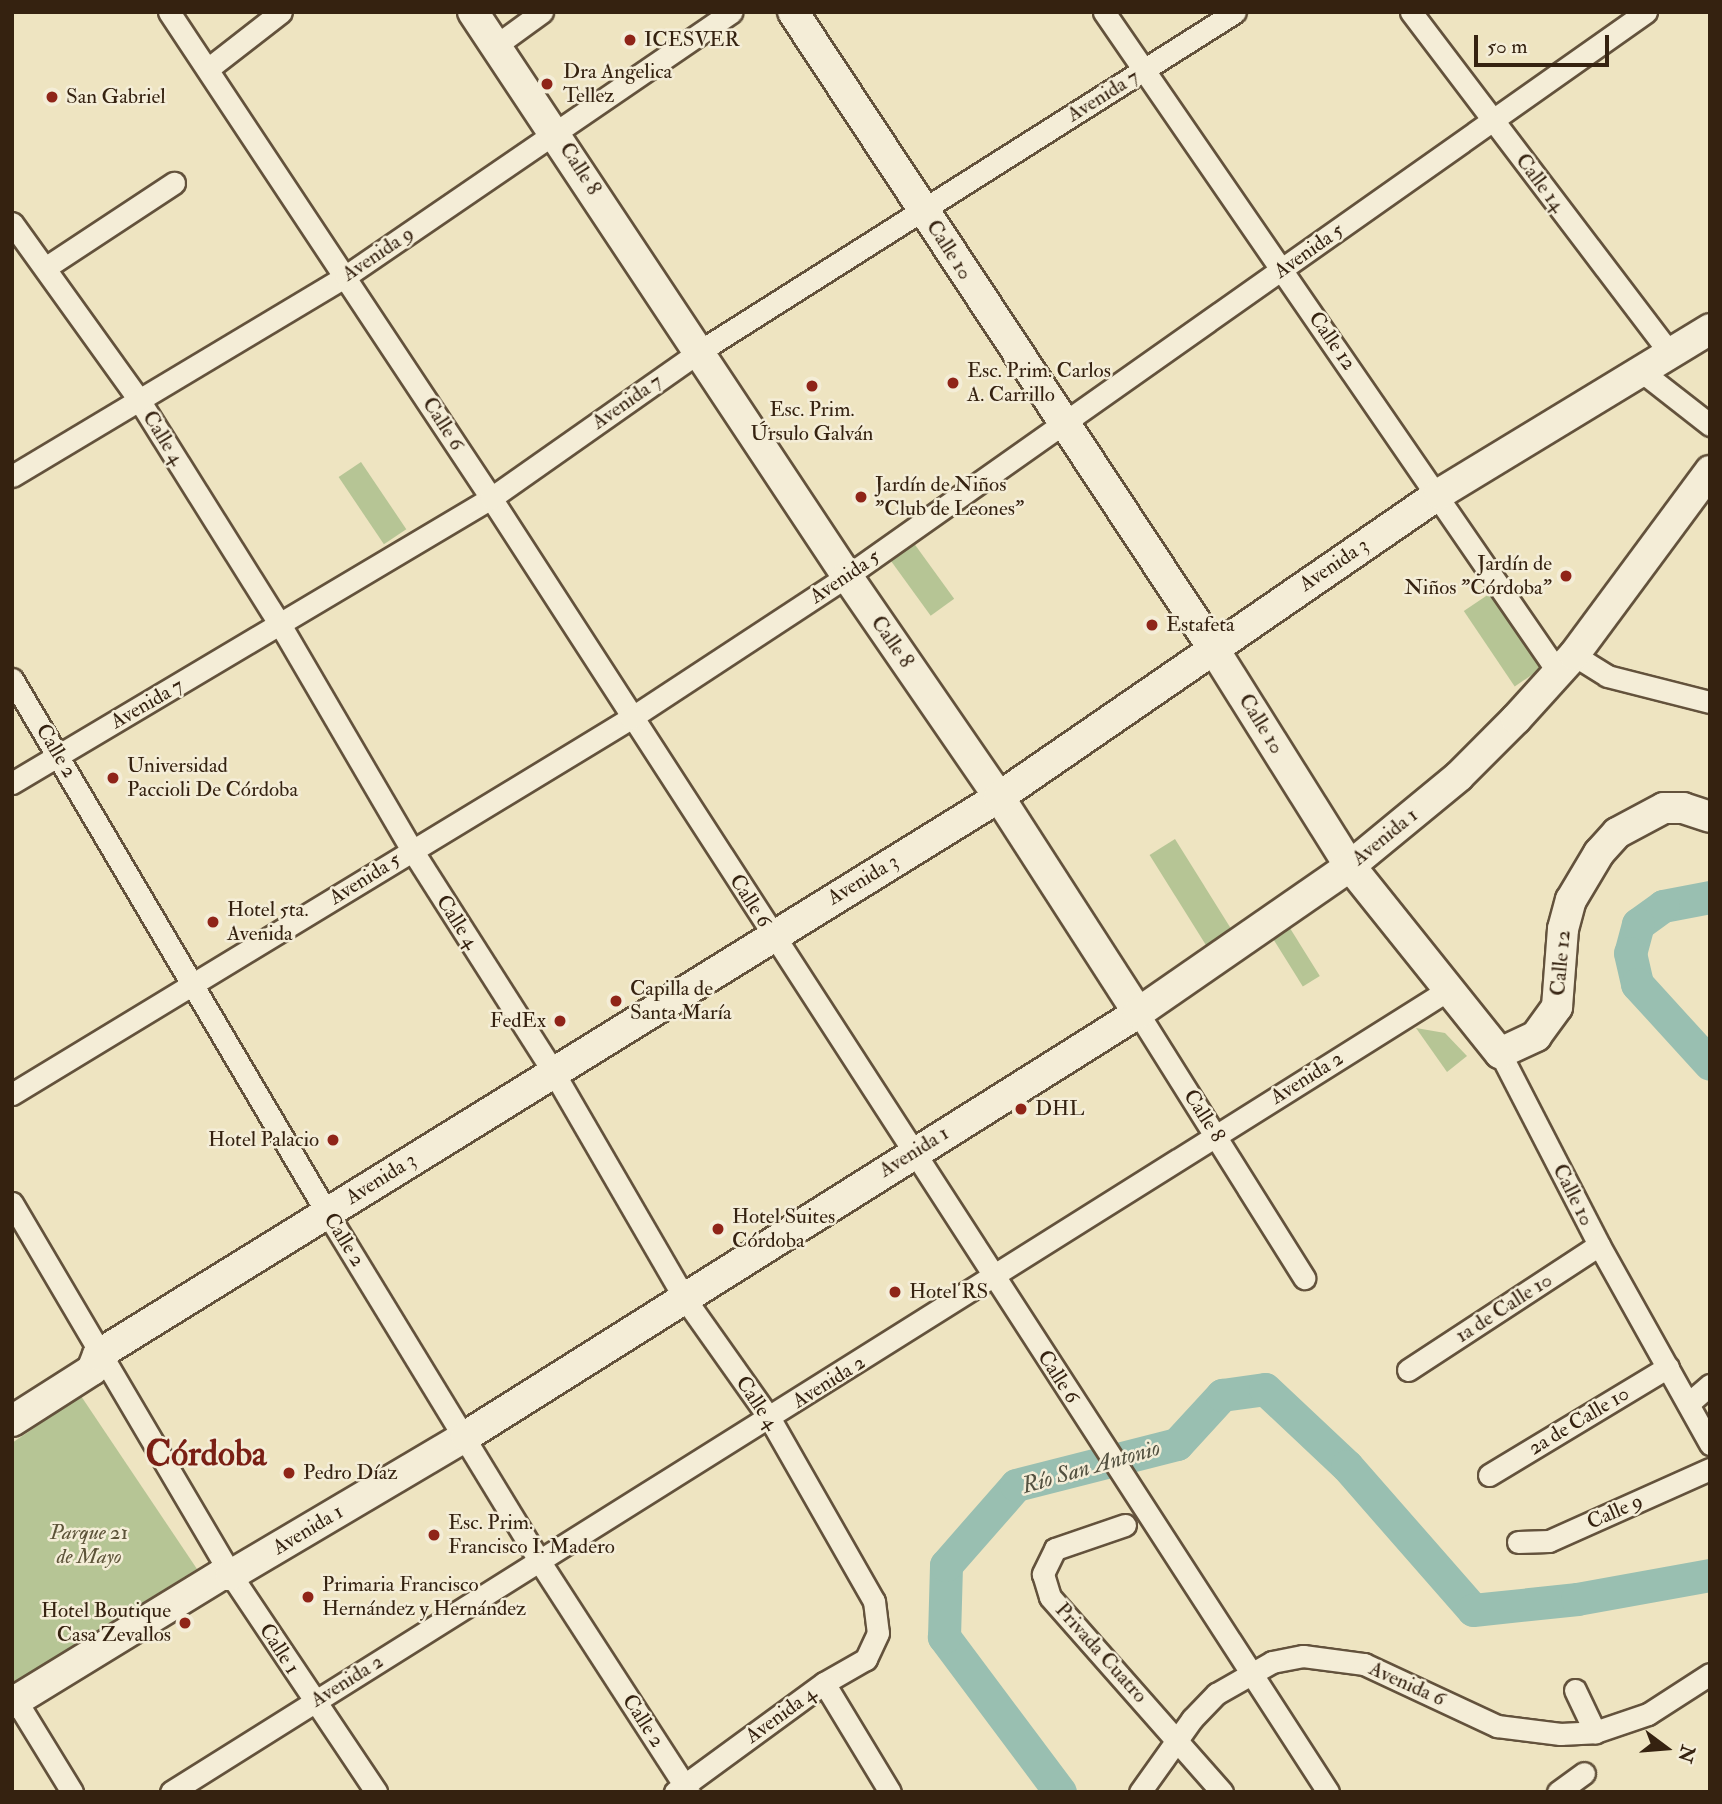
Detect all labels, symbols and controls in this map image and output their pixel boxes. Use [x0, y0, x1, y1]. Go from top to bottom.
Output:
scale bar [1477, 21, 1612, 65]
place label: ICESVER [644, 27, 739, 53]
marker: ICESVER [622, 32, 638, 48]
text: 50 m [1487, 33, 1528, 60]
place label: Dra Angelica Tellez [563, 59, 672, 109]
street label: Avenida 7 [1062, 64, 1144, 128]
marker: Dra Angelica Tellez [537, 74, 557, 94]
place label: San Gabriel [66, 84, 166, 110]
marker: San Gabriel [44, 89, 60, 105]
street label: Calle 8 [554, 138, 606, 200]
street label: Calle 14 [1510, 149, 1570, 217]
street label: Calle 10 [920, 215, 978, 285]
street label: Avenida 5 [1269, 218, 1349, 284]
street label: Avenida 9 [337, 221, 419, 287]
street label: Calle 12 [1303, 307, 1361, 375]
place label: Esc. Prim. Carlos A. Carrillo [967, 358, 1111, 408]
street label: Avenida 7 [587, 369, 667, 435]
marker: Esc. Prim. Carlos A. Carrillo [945, 375, 961, 391]
marker: Esc. Prim. Úrsulo Galván [804, 378, 820, 394]
street label: Calle 6 [417, 393, 469, 455]
place label: Esc. Prim. Úrsulo Galván [751, 397, 873, 447]
street label: Calle 4 [137, 406, 189, 470]
place label: Jardín de Niños "Club de Leones" [875, 472, 1024, 522]
marker: Jardín de Niños "Club de Leones" [853, 489, 869, 505]
street label: Avenida 3 [1295, 533, 1373, 597]
street label: Avenida 5 [805, 544, 885, 610]
place label: Jardín de Niños "Córdoba" [1404, 551, 1552, 601]
marker: Jardín de Niños "Córdoba" [1558, 568, 1574, 584]
street label: Calle 8 [865, 611, 919, 673]
place label: Estafeta [1166, 612, 1235, 638]
marker: Estafeta [1144, 617, 1160, 633]
street label: Avenida 7 [106, 673, 188, 735]
street label: Calle 10 [1233, 689, 1289, 759]
street label: Calle 2 [30, 719, 82, 783]
place label: Universidad Paccioli De Córdoba [127, 753, 298, 803]
marker: Universidad Paccioli De Córdoba [105, 770, 121, 786]
street label: Avenida 1 [1347, 803, 1423, 871]
street label: Avenida 5 [325, 847, 405, 911]
street label: Avenida 3 [823, 849, 903, 911]
street label: Calle 6 [724, 870, 776, 932]
street label: Calle 4 [430, 890, 484, 954]
place label: Hotel 5ta. Avenida [227, 897, 309, 947]
marker: Hotel 5ta. Avenida [205, 914, 221, 930]
street label: Calle 12 [1546, 929, 1576, 997]
place label: Capilla de Santa María [630, 976, 732, 1026]
marker: Capilla de Santa María [608, 993, 624, 1009]
place label: FedEx [490, 1008, 546, 1034]
marker: FedEx [552, 1013, 568, 1029]
street label: Avenida 2 [1266, 1046, 1348, 1110]
street label: Calle 8 [1178, 1085, 1230, 1147]
place label: DHL [1035, 1096, 1084, 1122]
marker: DHL [1013, 1101, 1029, 1117]
street label: Avenida 1 [874, 1121, 954, 1183]
place label: Hotel Palacio [208, 1127, 319, 1153]
marker: Hotel Palacio [325, 1132, 341, 1148]
street label: Avenida 3 [341, 1148, 421, 1210]
street label: Calle 10 [1547, 1160, 1599, 1230]
place label: Hotel Suites Córdoba [732, 1204, 835, 1254]
street label: Calle 2 [318, 1209, 370, 1271]
marker: Hotel Suites Córdoba [710, 1221, 726, 1237]
street label: 1a de Calle 10 [1451, 1267, 1557, 1349]
place label: Hotel RS [909, 1279, 988, 1305]
marker: Hotel RS [887, 1284, 903, 1300]
street label: Calle 6 [1032, 1346, 1084, 1408]
street label: Avenida 2 [788, 1350, 870, 1414]
street label: Calle 4 [730, 1371, 784, 1435]
street label: 2a de Calle 10 [1524, 1381, 1634, 1461]
district label: Córdoba [146, 1433, 266, 1475]
water label: Río San Antonio [1019, 1434, 1163, 1500]
place label: Pedro Díaz [303, 1460, 398, 1486]
marker: Pedro Díaz [281, 1465, 297, 1481]
street label: Calle 9 [1583, 1489, 1647, 1535]
street label: Avenida 1 [268, 1499, 348, 1561]
place label: Esc. Prim. Francisco I. Madero [448, 1510, 615, 1560]
park label: Parque 21 de Mayo [50, 1520, 128, 1570]
marker: Esc. Prim. Francisco I. Madero [426, 1527, 442, 1543]
place label: Primaria Francisco Hernández y Hernández [322, 1572, 526, 1622]
marker: Primaria Francisco Hernández y Hernández [300, 1589, 316, 1605]
place label: Hotel Boutique Casa Zevallos [41, 1598, 171, 1648]
street label: Privada Cuatro [1050, 1598, 1152, 1708]
marker: Hotel Boutique Casa Zevallos [177, 1615, 193, 1631]
street label: Calle 1 [253, 1619, 305, 1679]
street label: Avenida 2 [306, 1649, 388, 1713]
street label: Avenida 6 [1365, 1656, 1449, 1712]
street label: Avenida 4 [741, 1681, 821, 1749]
street label: Calle 2 [617, 1690, 669, 1752]
north arrow [1631, 1713, 1701, 1783]
text: N [1672, 1742, 1700, 1765]

